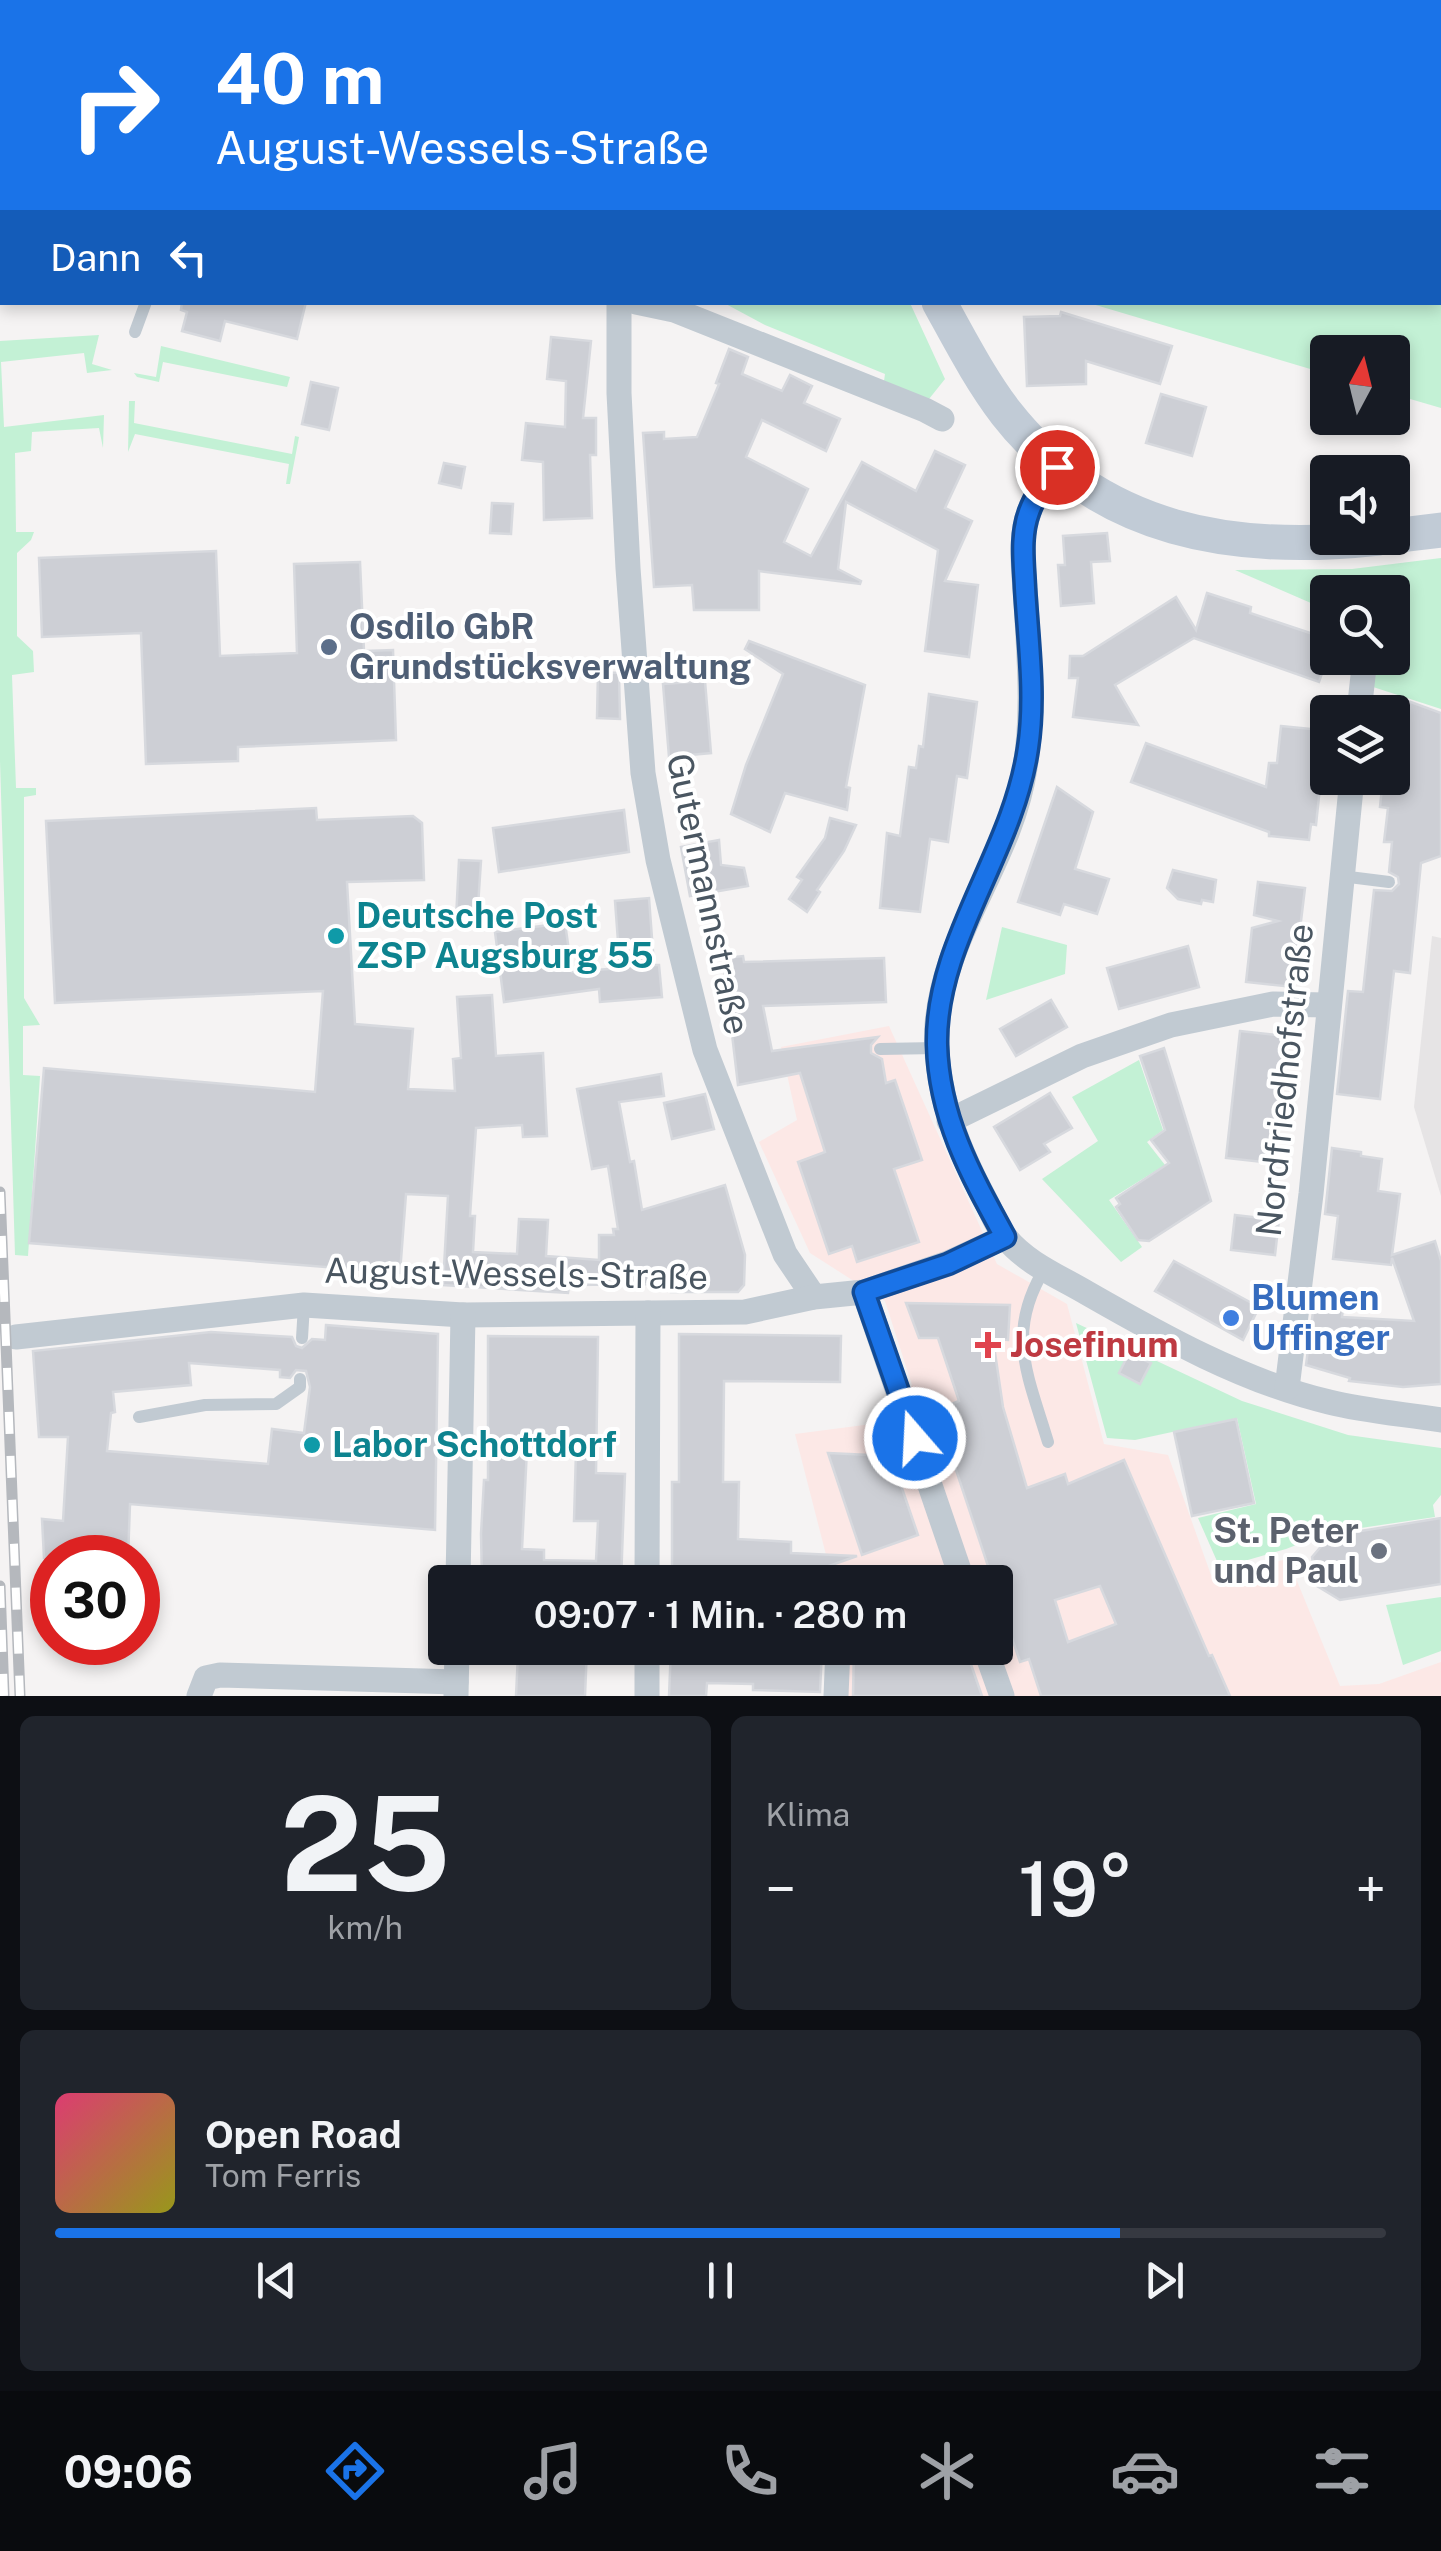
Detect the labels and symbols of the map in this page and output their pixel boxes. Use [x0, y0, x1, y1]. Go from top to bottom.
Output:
north arrow [1310, 335, 1410, 435]
pin [1015, 425, 1100, 510]
place label: Osdilo GbR Grundstücksverwaltung [349, 606, 751, 687]
marker: Osdilo GbR Grundstücksverwaltung [318, 636, 340, 658]
street label: Gutermannstraße [659, 750, 758, 1038]
place label: Deutsche Post ZSP Augsburg 55 [356, 895, 654, 976]
street label: Nordfriedhofstraße [1248, 922, 1321, 1238]
marker: Deutsche Post ZSP Augsburg 55 [325, 925, 347, 947]
street label: August-Wessels-Straße [323, 1250, 709, 1297]
place label: Blumen Uffinger [1251, 1277, 1390, 1358]
marker: Blumen Uffinger [1220, 1307, 1242, 1329]
place label: Josefinum [1010, 1324, 1179, 1365]
marker: Josefinum [975, 1332, 1001, 1358]
position arrow [863, 1386, 967, 1490]
place label: Labor Schottdorf [332, 1424, 617, 1465]
marker: Labor Schottdorf [301, 1434, 323, 1456]
place label: St. Peter und Paul [1213, 1510, 1359, 1591]
speed limit sign: 30 [30, 1535, 160, 1665]
marker: St. Peter und Paul [1368, 1540, 1390, 1562]

